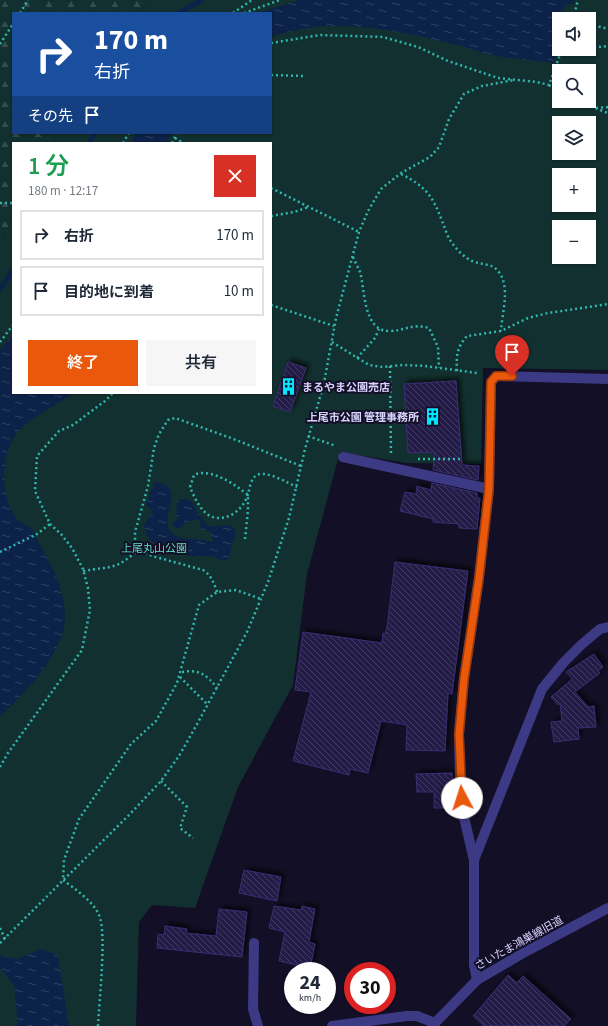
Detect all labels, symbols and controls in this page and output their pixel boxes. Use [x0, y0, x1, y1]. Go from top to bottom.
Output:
map controls [552, 12, 596, 264]
button: sound [552, 12, 596, 56]
text: 170 m [94, 20, 168, 60]
icon: right [28, 28, 80, 80]
text: 右折 [94, 60, 130, 85]
button: search [552, 64, 596, 108]
icon: arrive [81, 104, 103, 126]
text: その先 [28, 106, 73, 127]
button: layers [552, 116, 596, 160]
text: 1 分 [28, 149, 69, 184]
button: close [214, 155, 256, 197]
button: + [552, 168, 596, 212]
text: 180 m · 12:17 [28, 182, 98, 200]
button: − [552, 220, 596, 264]
icon: right [30, 224, 52, 246]
text: 170 m [216, 225, 254, 246]
text: 右折 [64, 226, 94, 247]
icon: arrive [30, 280, 52, 302]
text: 10 m [224, 281, 254, 302]
text: 目的地に到着 [64, 282, 154, 303]
pin [495, 335, 529, 376]
button: 終了 [28, 340, 138, 386]
button: 共有 [146, 340, 256, 386]
icon: arrive [501, 341, 523, 363]
building icon: まるやま公園売店 [279, 377, 299, 397]
place label: まるやま公園売店 [302, 380, 390, 395]
building icon: 上尾市公園 管理事務所 [422, 407, 442, 427]
place label: 上尾市公園 管理事務所 [307, 410, 419, 425]
park label: 上尾丸山公園 [121, 541, 187, 556]
position arrow [441, 777, 483, 819]
street label: さいたま鴻巣線旧道 [472, 913, 566, 973]
speed limit sign: 30 [344, 962, 396, 1014]
text: 24 [299, 969, 321, 997]
text: km/h [299, 991, 321, 1005]

